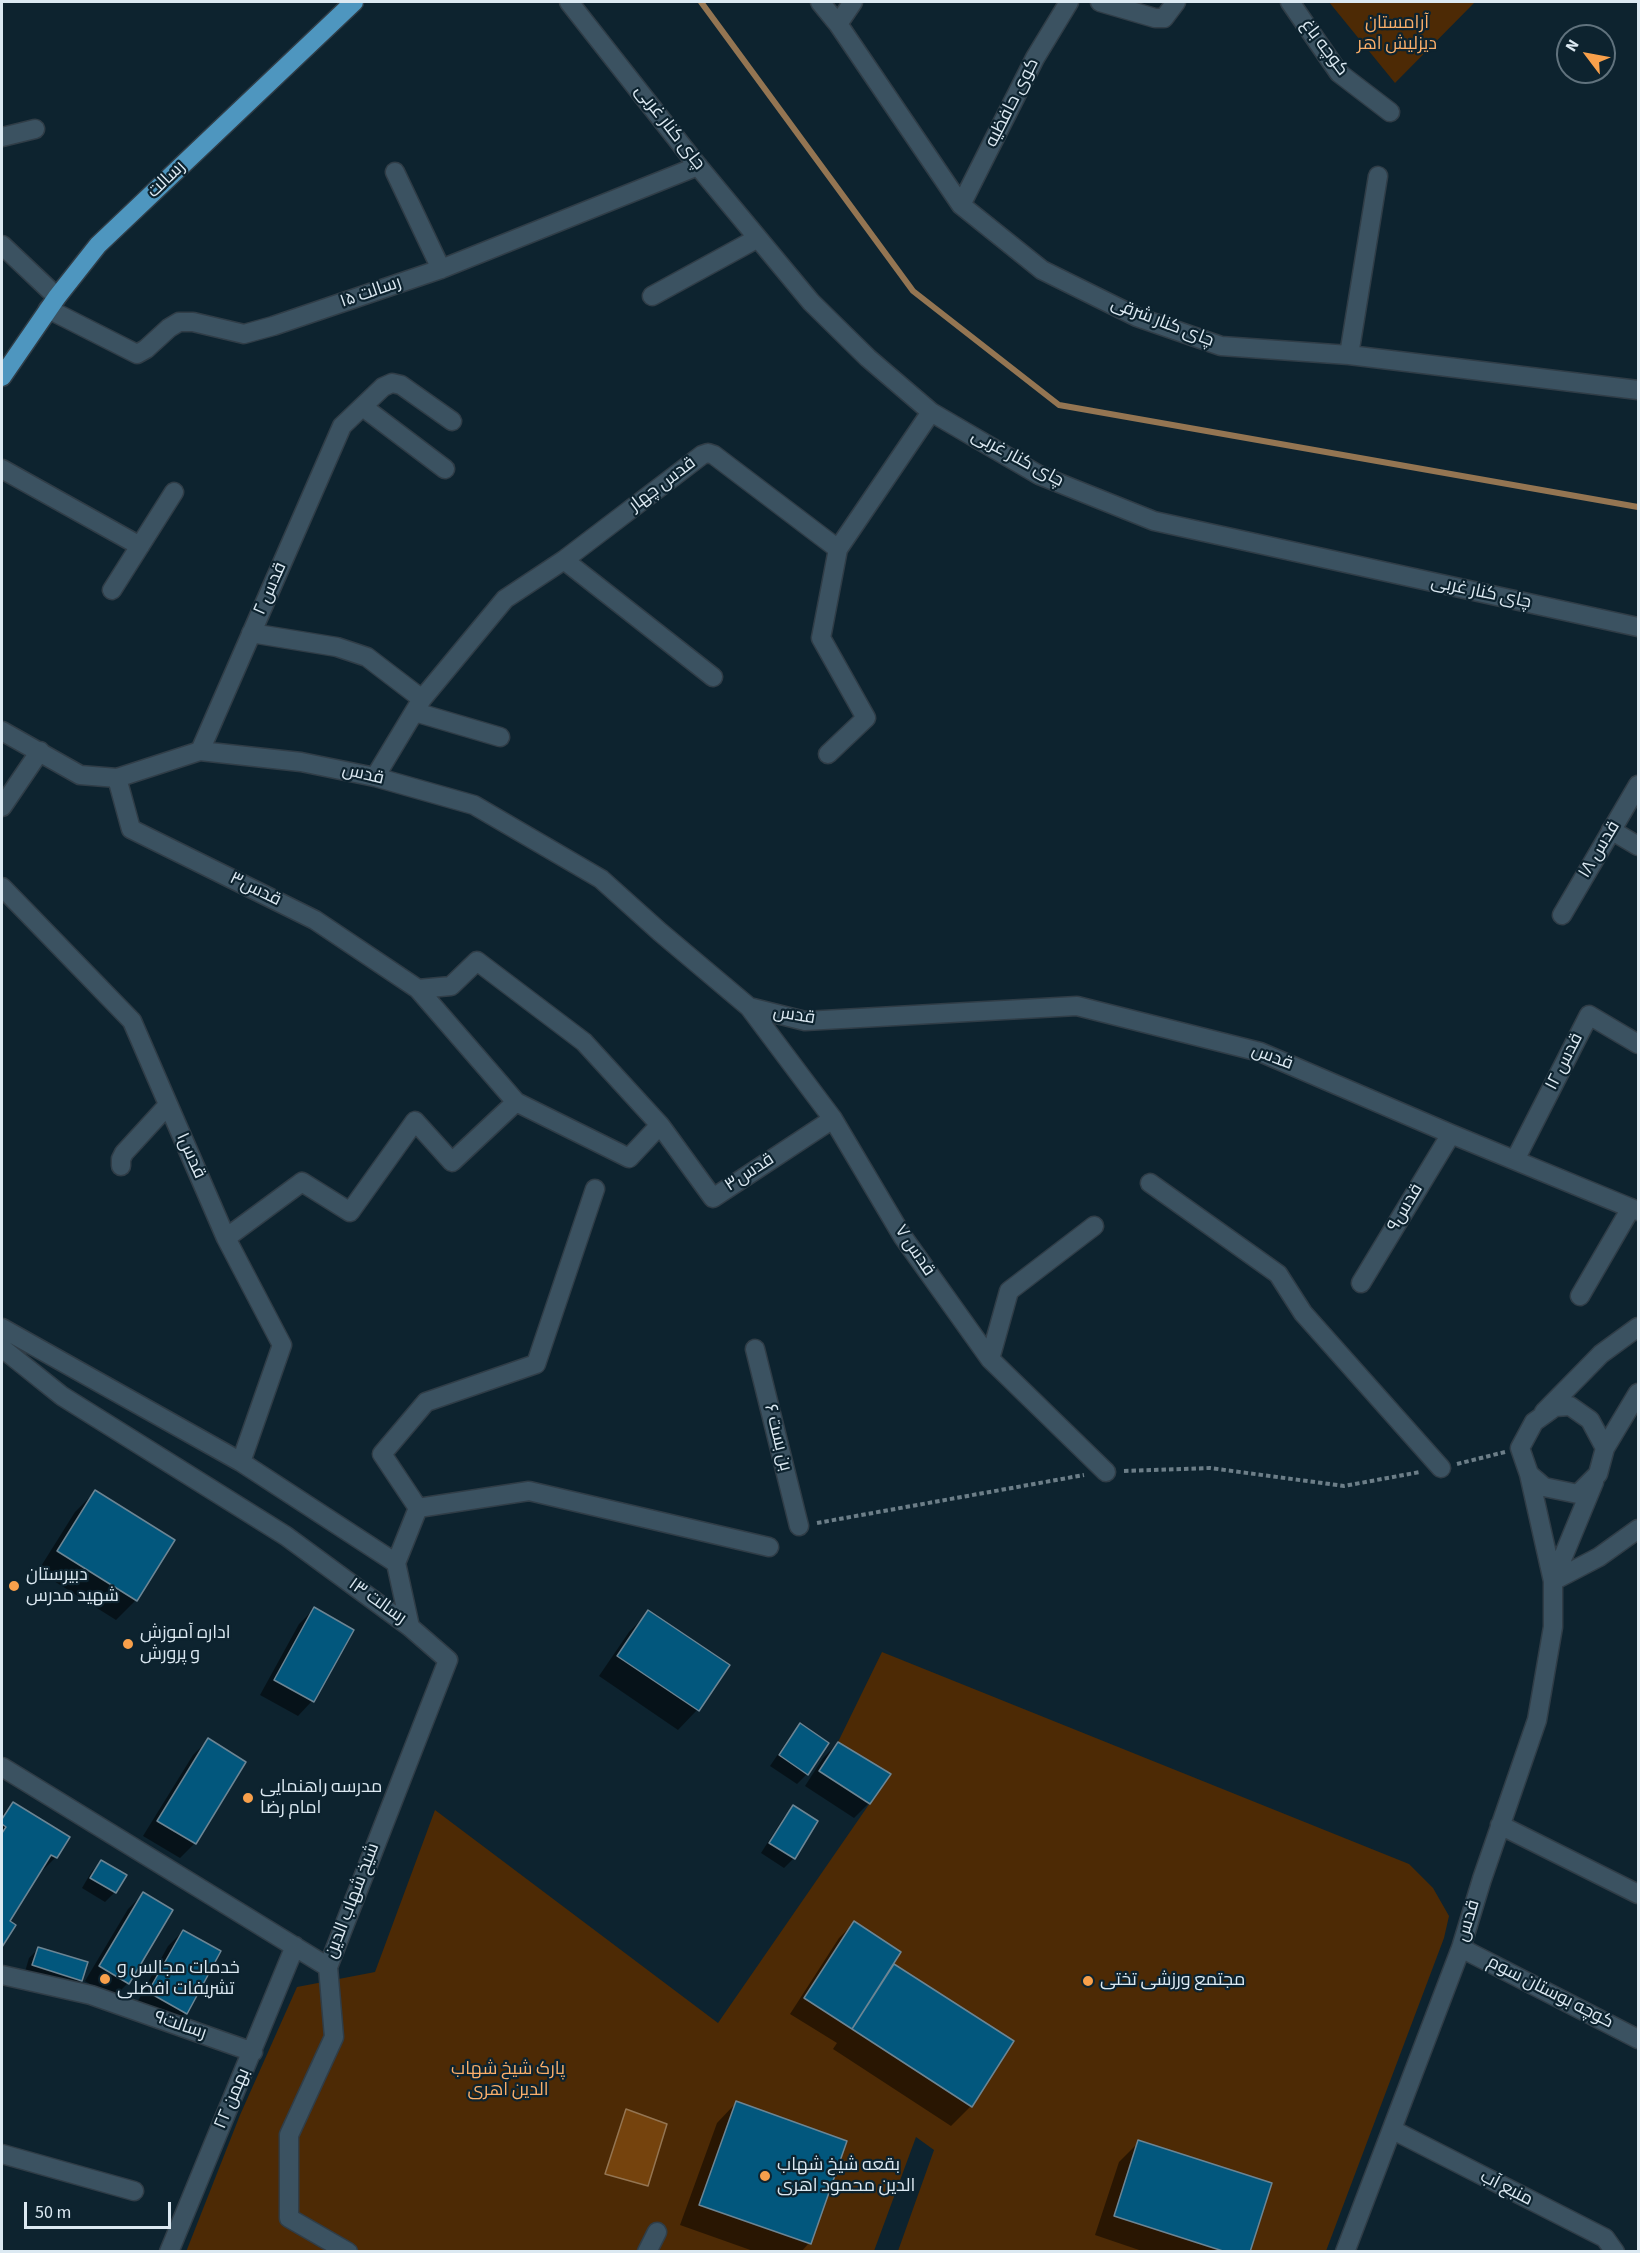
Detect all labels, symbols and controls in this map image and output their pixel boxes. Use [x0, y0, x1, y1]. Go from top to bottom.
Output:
park label: آرامستان دیزلیش اهر [1357, 13, 1437, 56]
street label: کوچه باغ [1296, 15, 1352, 81]
north arrow [1556, 24, 1616, 84]
text: N [1560, 35, 1585, 56]
street label: کوی حافظیه [981, 55, 1045, 151]
street label: چای کنار غربی [629, 81, 709, 175]
street label: رسالت [143, 157, 191, 203]
street label: رسالت ۱۵ [337, 272, 405, 314]
street label: چای کنار شرقی [1108, 293, 1216, 353]
street label: چای کنار غربی [967, 426, 1067, 492]
street label: قدس چهار [625, 453, 701, 517]
street label: قدس ۲ [250, 559, 292, 619]
street label: چای کنار غربی [1429, 572, 1533, 614]
street label: قدس [340, 760, 386, 790]
street label: قدس ۱۸ [1575, 818, 1625, 882]
street label: قدس۳ [226, 868, 284, 912]
street label: قدس [771, 1002, 817, 1030]
street label: قدس ۱۲ [1542, 1030, 1588, 1094]
street label: قدس [1248, 1040, 1296, 1076]
street label: قدس۱ [170, 1130, 210, 1182]
street label: قدس۳ [721, 1149, 779, 1197]
street label: قدس۹ [1383, 1180, 1429, 1236]
street label: قدس ۷ [889, 1221, 939, 1281]
street label: بن بست ۶ [758, 1402, 796, 1474]
place label: دبیرستان شهید مدرس [26, 1565, 119, 1608]
street label: رسالت ۱۳ [344, 1574, 410, 1630]
marker: دبیرستان شهید مدرس [7, 1579, 21, 1593]
place label: اداره آموزش و پرورش [140, 1623, 231, 1666]
marker: اداره آموزش و پرورش [121, 1637, 135, 1651]
place label: مدرسه راهنمایی امام رضا [260, 1777, 382, 1820]
marker: مدرسه راهنمایی امام رضا [241, 1791, 255, 1805]
street label: شیخ شهاب الدین [321, 1840, 385, 1962]
street label: قدس [1452, 1898, 1486, 1944]
street label: کوچه بوستان سوم [1483, 1952, 1617, 2034]
place label: خدمات مجالس و تشریفات افضلی [117, 1958, 240, 2000]
place label: مجتمع ورزشی تختی [1100, 1970, 1245, 1992]
marker: خدمات مجالس و تشریفات افضلی [98, 1972, 112, 1986]
marker: مجتمع ورزشی تختی [1081, 1974, 1095, 1988]
street label: رسالت۹ [151, 2007, 209, 2045]
park label: پارک شیخ شهاب الدین اهری [451, 2059, 565, 2102]
street label: ۲۲ بهمن [211, 2065, 255, 2133]
place label: بقعه شیخ شهاب الدین محمود اهرى [777, 2155, 915, 2198]
street label: منبع آب [1476, 2167, 1536, 2211]
marker: بقعه شیخ شهاب الدین محمود اهرى [758, 2169, 772, 2183]
scale bar [27, 2190, 174, 2228]
text: 50 m [35, 2200, 71, 2225]

